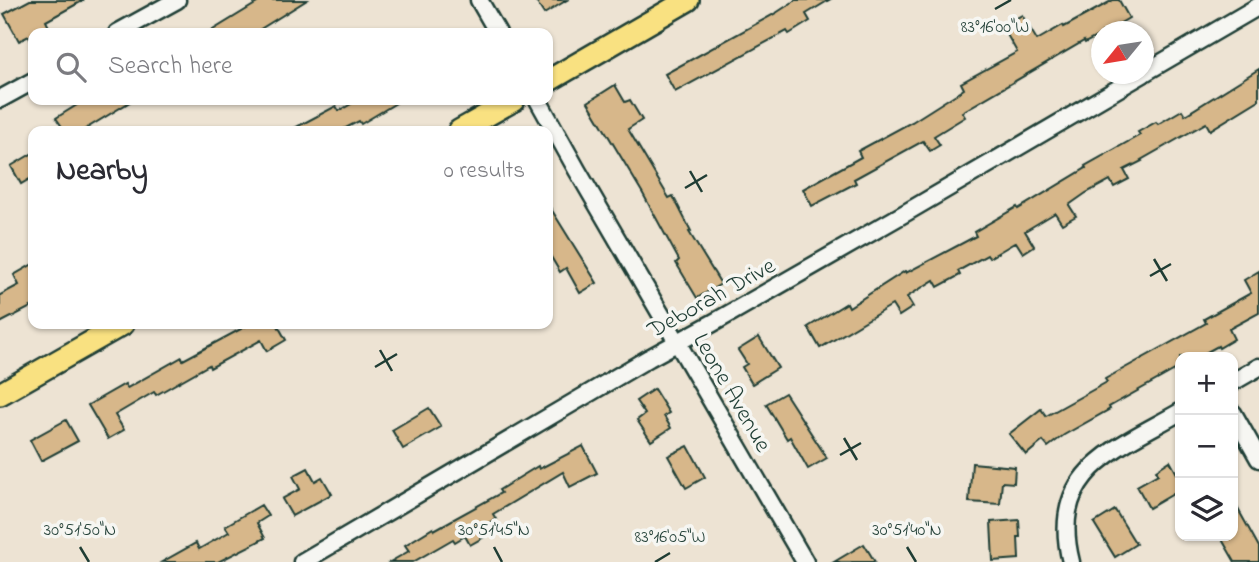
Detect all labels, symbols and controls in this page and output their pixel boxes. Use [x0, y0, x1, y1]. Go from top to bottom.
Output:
text: 83°16'00"W [961, 15, 1029, 41]
north arrow [1091, 21, 1154, 84]
search box [28, 28, 553, 105]
icon: search [52, 48, 90, 86]
text: Search here [108, 48, 233, 86]
text: Nearby [56, 150, 148, 194]
text: 0 results [444, 155, 525, 188]
street label: Deborah Drive [641, 249, 783, 349]
street label: Leone Avenue [683, 327, 779, 460]
map controls [1175, 352, 1238, 541]
button: + [1175, 352, 1238, 415]
button: − [1175, 415, 1238, 478]
button: layers [1175, 478, 1238, 541]
text: 30°51'50"N [44, 518, 116, 544]
text: 30°51'45"N [458, 518, 530, 544]
text: 30°51'40"N [872, 518, 942, 544]
text: 83°16'05"W [635, 525, 705, 551]

